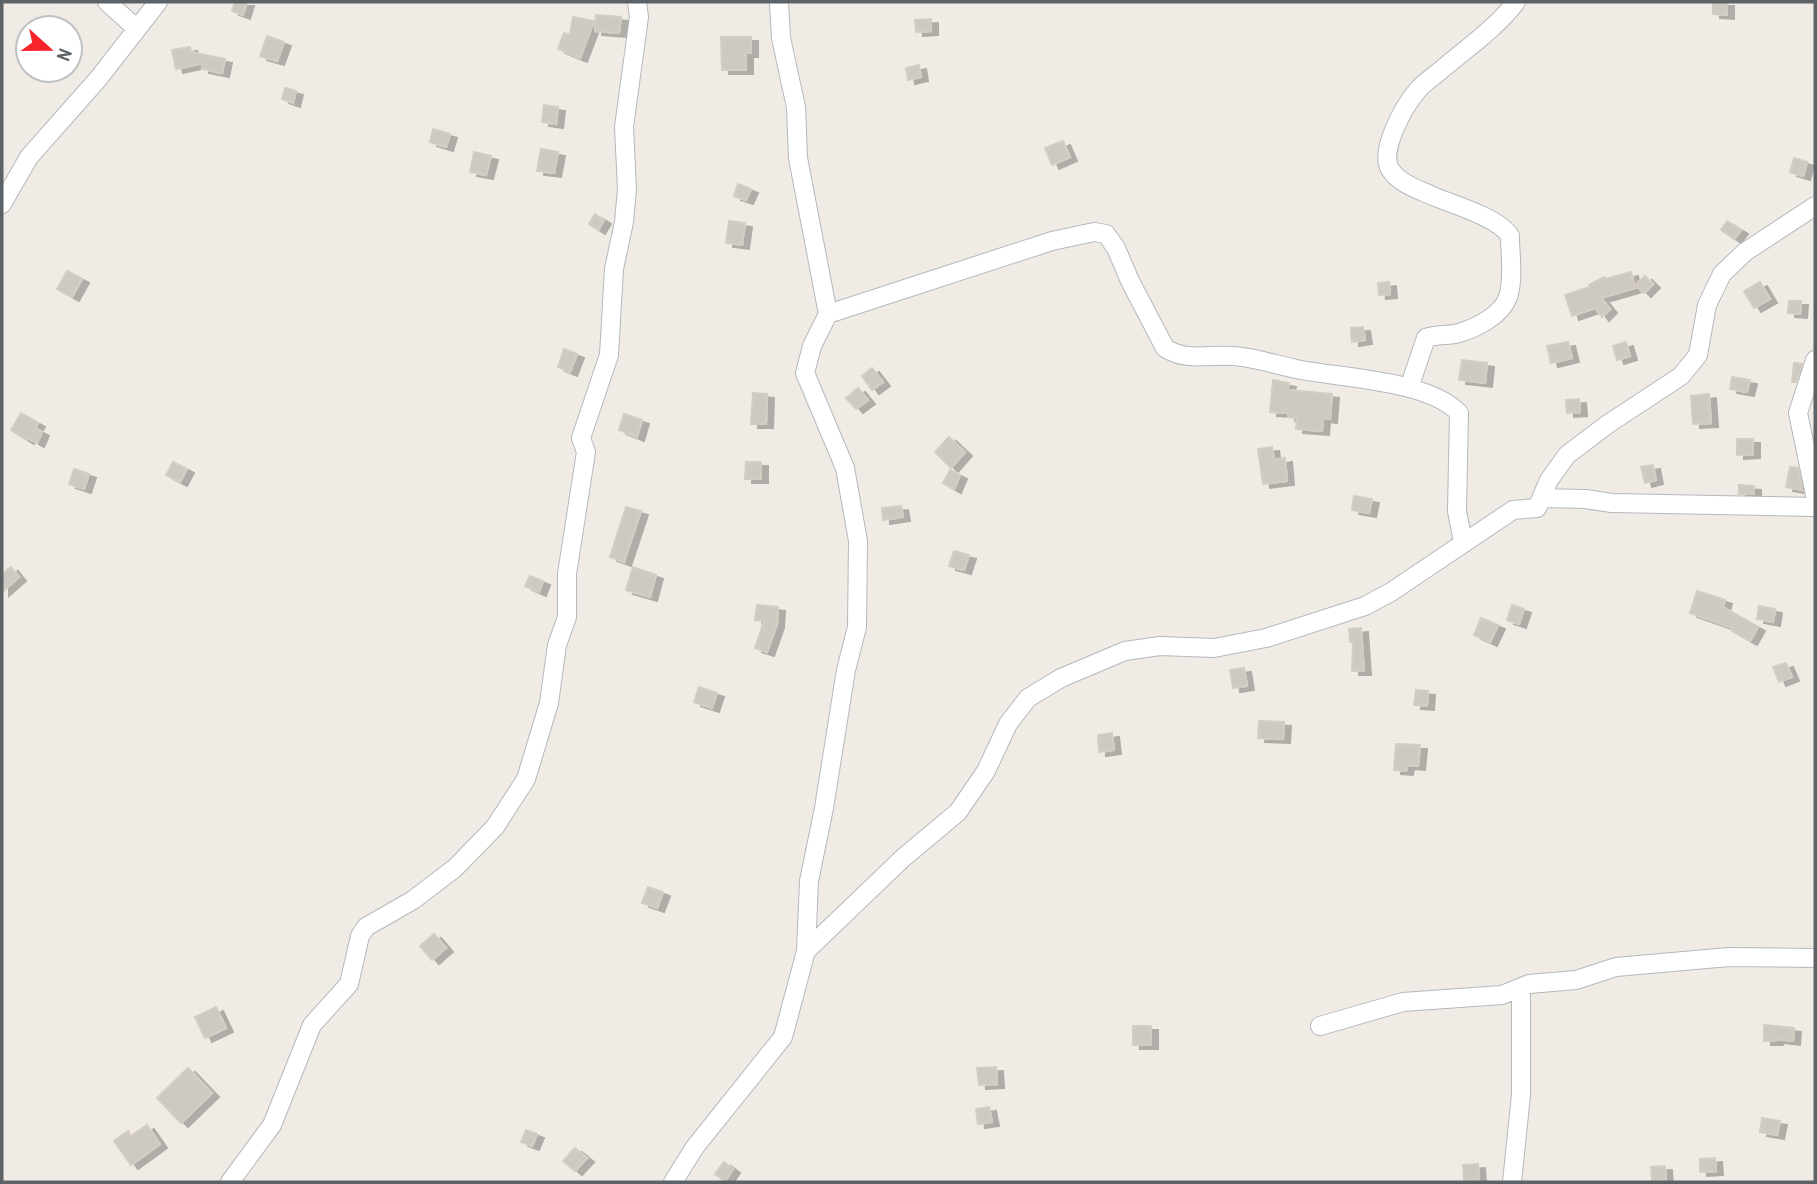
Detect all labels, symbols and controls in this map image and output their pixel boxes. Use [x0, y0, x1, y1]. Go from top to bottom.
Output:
north arrow [14, 14, 84, 84]
text: N [51, 45, 79, 65]

